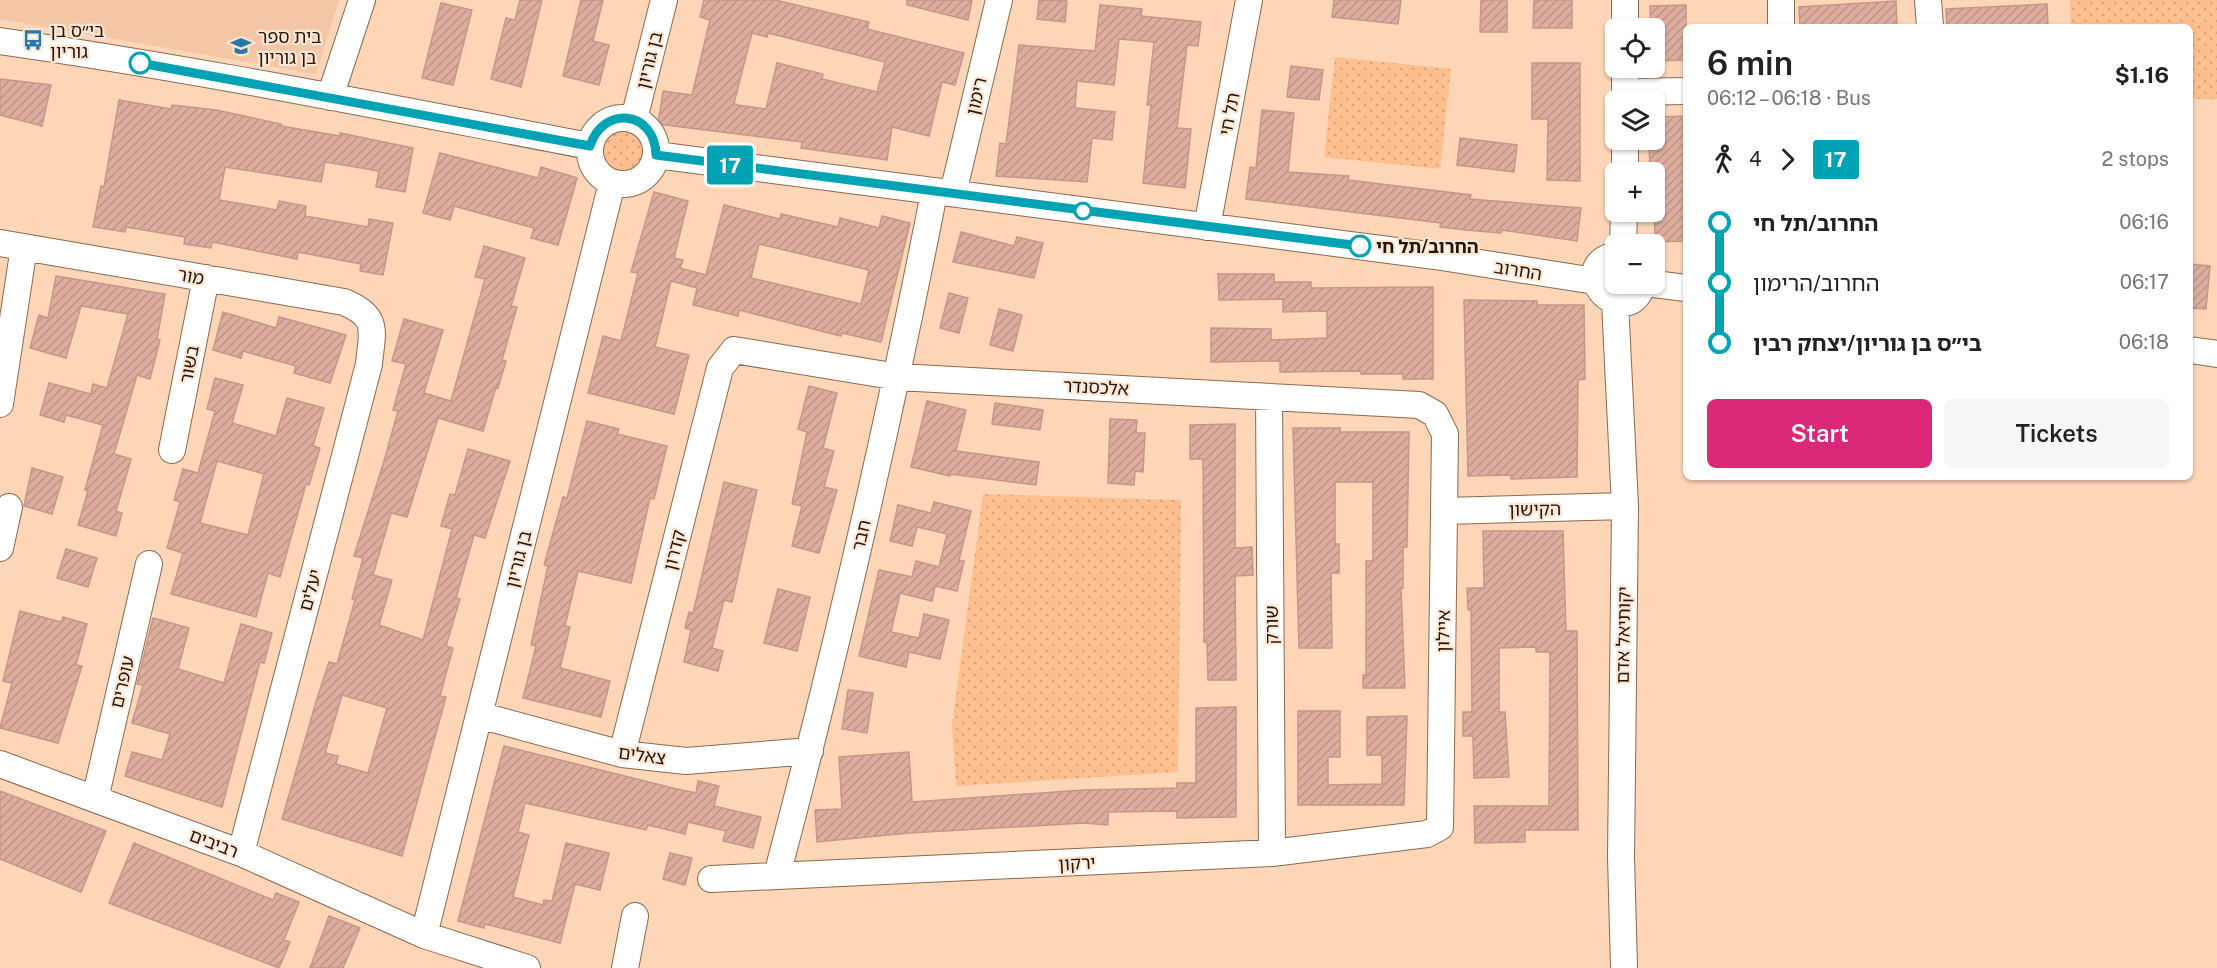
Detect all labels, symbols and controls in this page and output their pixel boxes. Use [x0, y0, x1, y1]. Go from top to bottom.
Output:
map controls [1605, 18, 1665, 294]
button: locate [1605, 18, 1665, 78]
place label: בי״ס בן גוריון [50, 20, 104, 62]
place label: בית ספר בן גוריון [258, 26, 322, 68]
bus stop icon: בי״ס בן גוריון [21, 28, 45, 52]
street label: בן גוריון [632, 29, 666, 91]
school or university icon: בית ספר בן גוריון [229, 34, 253, 58]
text: 6 min [1707, 44, 1793, 82]
unlabelled marker [129, 52, 151, 74]
text: $1.16 [2115, 62, 2169, 88]
street label: רימון [962, 75, 990, 117]
text: 06:12 – 06:18 · Bus [1707, 86, 1871, 110]
button: layers [1605, 90, 1665, 150]
street label: תל חי [1215, 91, 1243, 137]
icon: walk [1707, 143, 1740, 176]
icon: forward [1771, 143, 1804, 176]
line badge: 17 [703, 146, 757, 184]
text: 4 [1749, 147, 1762, 171]
text: 17 [1825, 147, 1847, 172]
text: 2 stops [2102, 147, 2169, 171]
text: 17 [719, 153, 741, 178]
button: + [1605, 162, 1665, 222]
unlabelled marker [1074, 202, 1092, 220]
text: החרוב/תל חי [1753, 210, 1878, 236]
text: 06:16 [2119, 210, 2169, 234]
button: − [1605, 234, 1665, 294]
marker: החרוב/תל חי [1349, 235, 1371, 257]
place label: החרוב/תל חי [1376, 236, 1479, 257]
street label: החרוב [1493, 256, 1543, 284]
street label: מור [176, 263, 206, 289]
text: החרוב/הרימון [1753, 270, 1880, 296]
text: 06:17 [2120, 270, 2169, 294]
text: בי״ס בן גוריון/יצחק רבין [1753, 330, 1982, 356]
text: 06:18 [2119, 330, 2169, 354]
street label: בשור [175, 343, 203, 385]
street label: אלכסנדר [1062, 375, 1130, 399]
button: Start [1707, 399, 1932, 468]
button: Tickets [1944, 399, 2169, 468]
street label: הקישון [1509, 498, 1561, 520]
street label: חבר [847, 517, 875, 553]
street label: קדרון [659, 527, 689, 573]
street label: בן גוריון [501, 528, 535, 590]
street label: יעלים [294, 567, 326, 613]
street label: יקותיאל אדם [1612, 586, 1634, 684]
street label: שורק [1261, 605, 1282, 645]
street label: איילון [1432, 610, 1454, 652]
street label: עופרים [106, 654, 138, 710]
street label: צאלים [617, 741, 667, 769]
street label: רביבים [187, 824, 241, 862]
street label: ירקון [1058, 852, 1096, 874]

